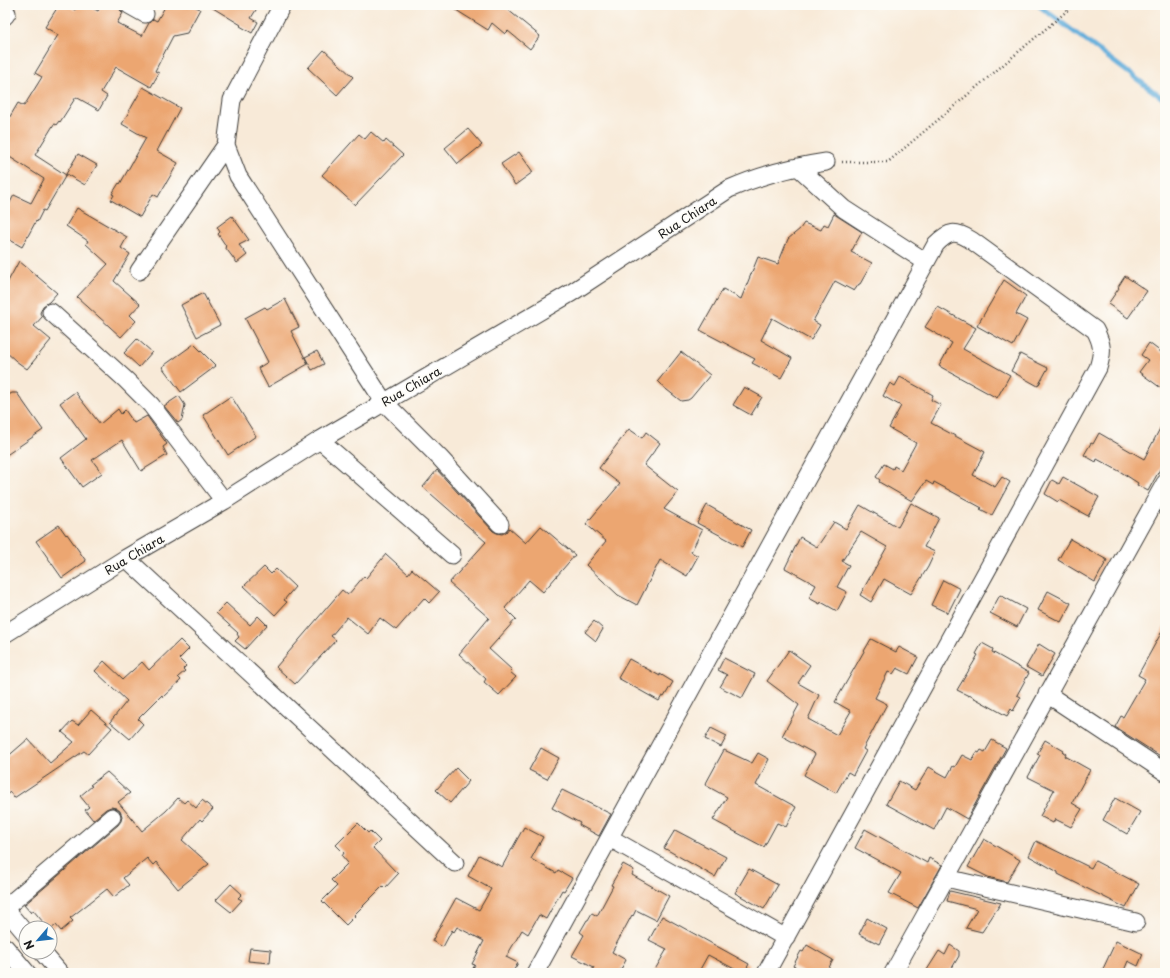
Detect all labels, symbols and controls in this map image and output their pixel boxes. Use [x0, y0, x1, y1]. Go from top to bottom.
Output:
street label: Rua Chiara [654, 191, 720, 243]
street label: Rua Chiara [378, 361, 444, 410]
street label: Rua Chiara [101, 529, 167, 579]
north arrow [18, 920, 58, 960]
text: N [19, 937, 38, 953]

